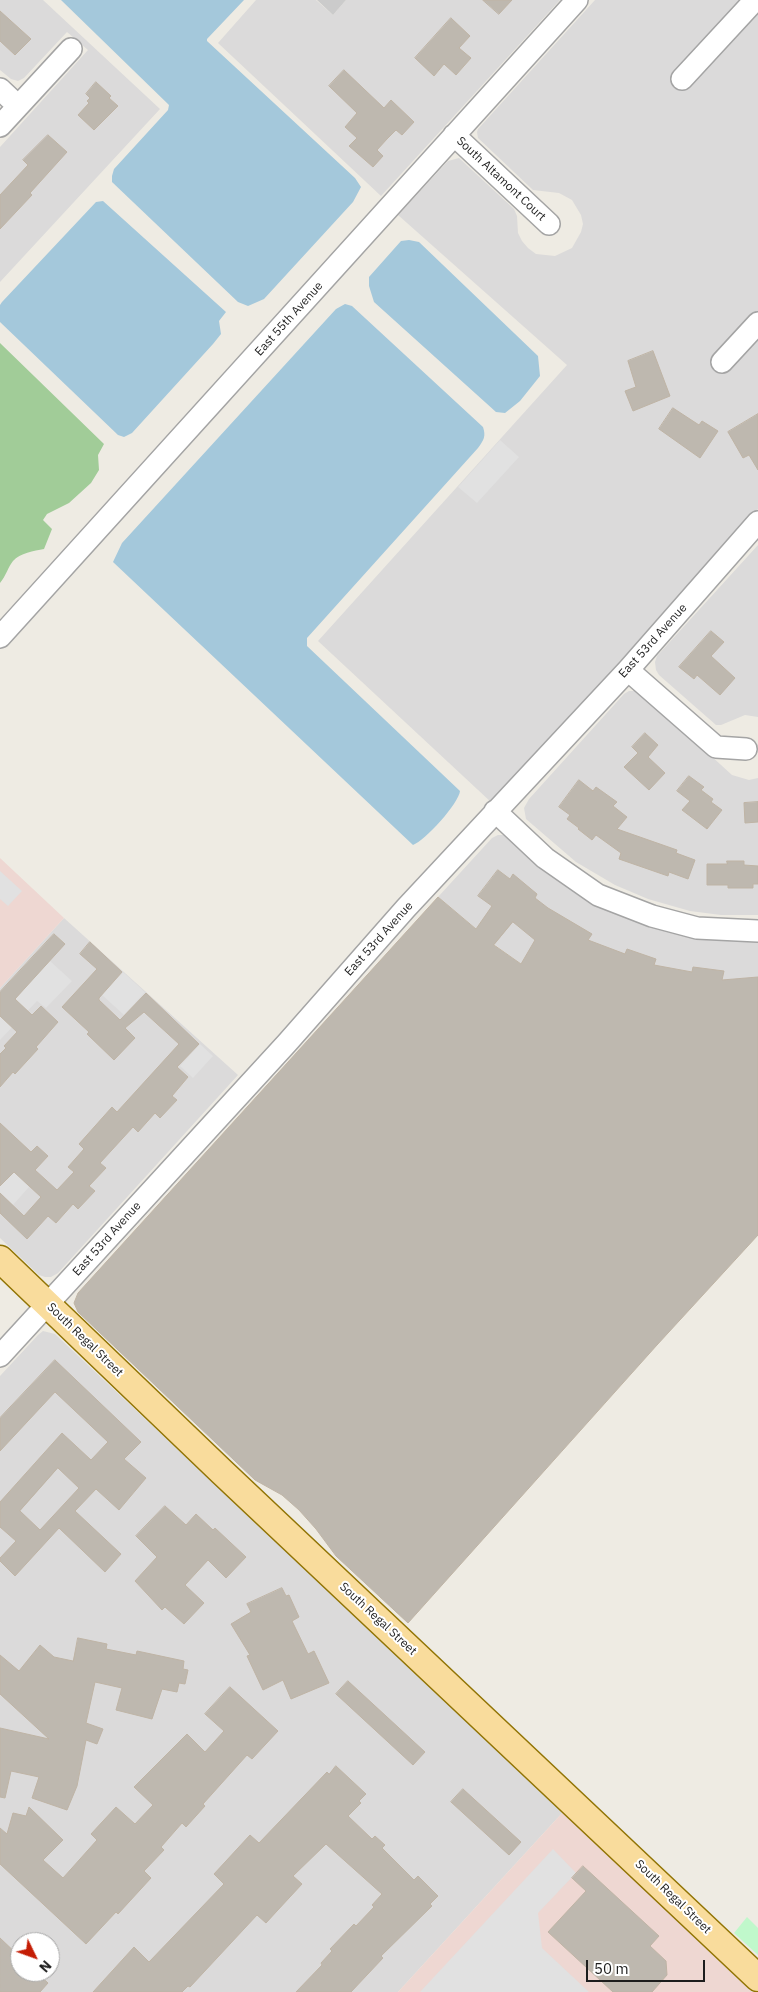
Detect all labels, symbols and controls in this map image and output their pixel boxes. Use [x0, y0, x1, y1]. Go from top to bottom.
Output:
street label: South Altamont Court [453, 134, 549, 224]
street label: East 55th Avenue [252, 279, 326, 359]
street label: East 53rd Avenue [616, 601, 690, 681]
street label: East 53rd Avenue [342, 899, 416, 979]
street label: East 53rd Avenue [70, 1199, 144, 1279]
street label: South Regal Street [44, 1300, 126, 1380]
street label: South Regal Street [336, 1580, 420, 1658]
street label: South Regal Street [632, 1857, 714, 1937]
north arrow [10, 1932, 60, 1982]
scale bar [588, 1950, 707, 1982]
text: N [35, 1957, 55, 1976]
text: 50 m [594, 1959, 629, 1978]

